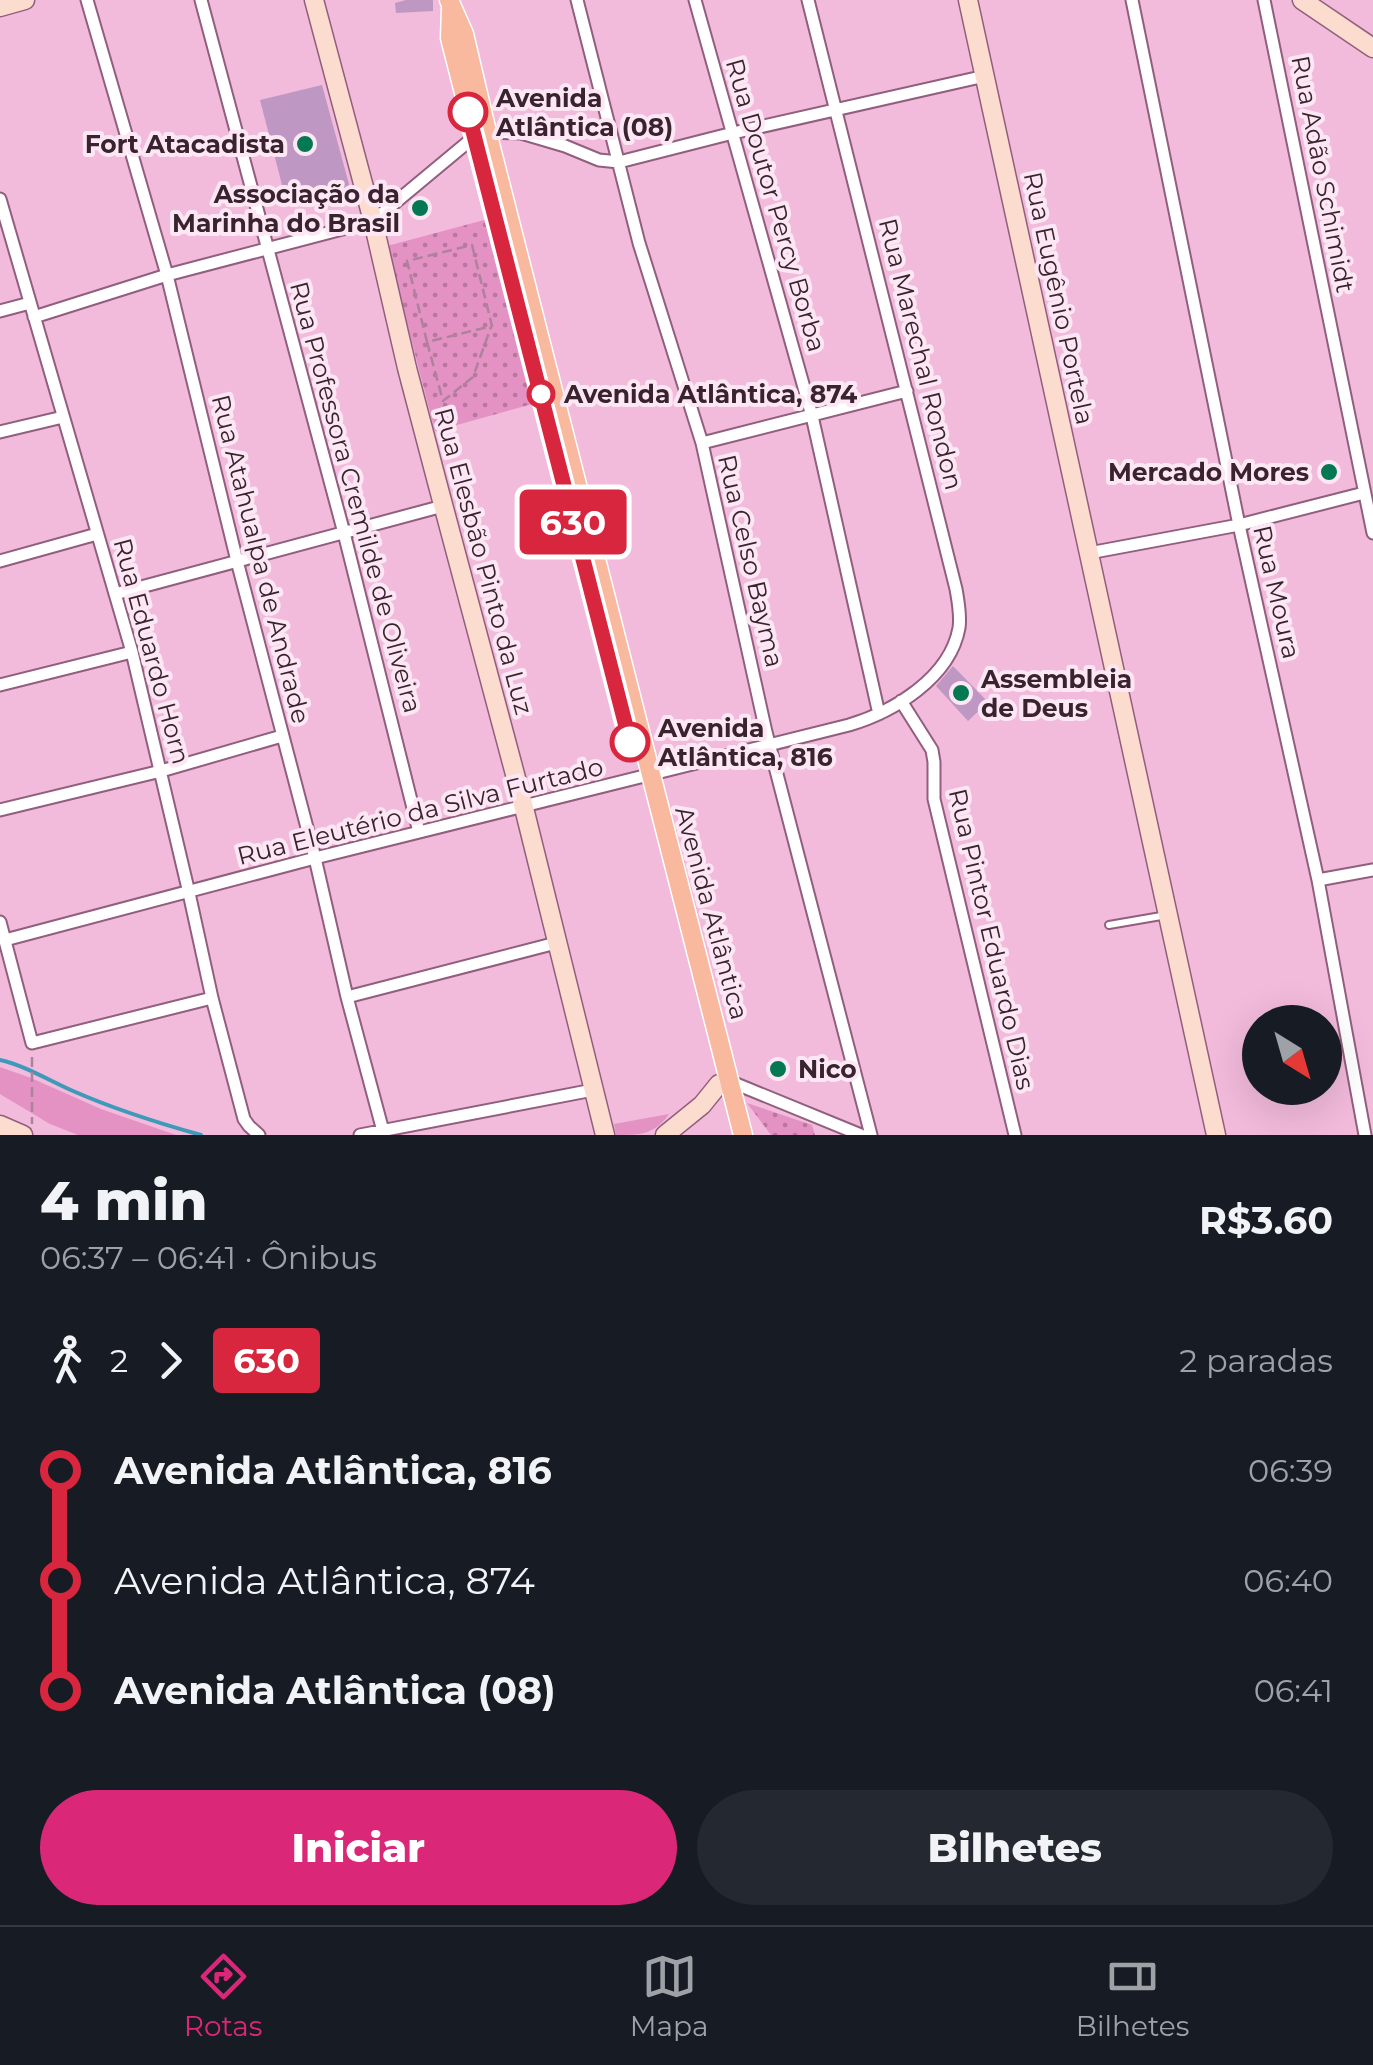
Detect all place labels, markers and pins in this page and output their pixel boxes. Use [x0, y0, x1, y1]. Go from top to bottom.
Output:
place label: Avenida Atlântica (08) [495, 83, 673, 142]
marker: Avenida Atlântica (08) [449, 93, 487, 131]
place label: Fort Atacadista [85, 129, 285, 159]
marker: Fort Atacadista [294, 133, 316, 155]
place label: Associação da Marinha do Brasil [172, 179, 400, 238]
marker: Associação da Marinha do Brasil [409, 197, 431, 219]
place label: Avenida Atlântica, 874 [563, 379, 857, 409]
marker: Avenida Atlântica, 874 [528, 381, 554, 407]
place label: Mercado Mores [1108, 457, 1309, 487]
marker: Mercado Mores [1318, 461, 1340, 483]
place label: Assembleia de Deus [980, 664, 1132, 723]
marker: Assembleia de Deus [950, 682, 972, 704]
place label: Avenida Atlântica, 816 [657, 713, 833, 772]
marker: Avenida Atlântica, 816 [611, 723, 649, 761]
place label: Nico [798, 1054, 857, 1084]
marker: Nico [767, 1058, 789, 1080]

